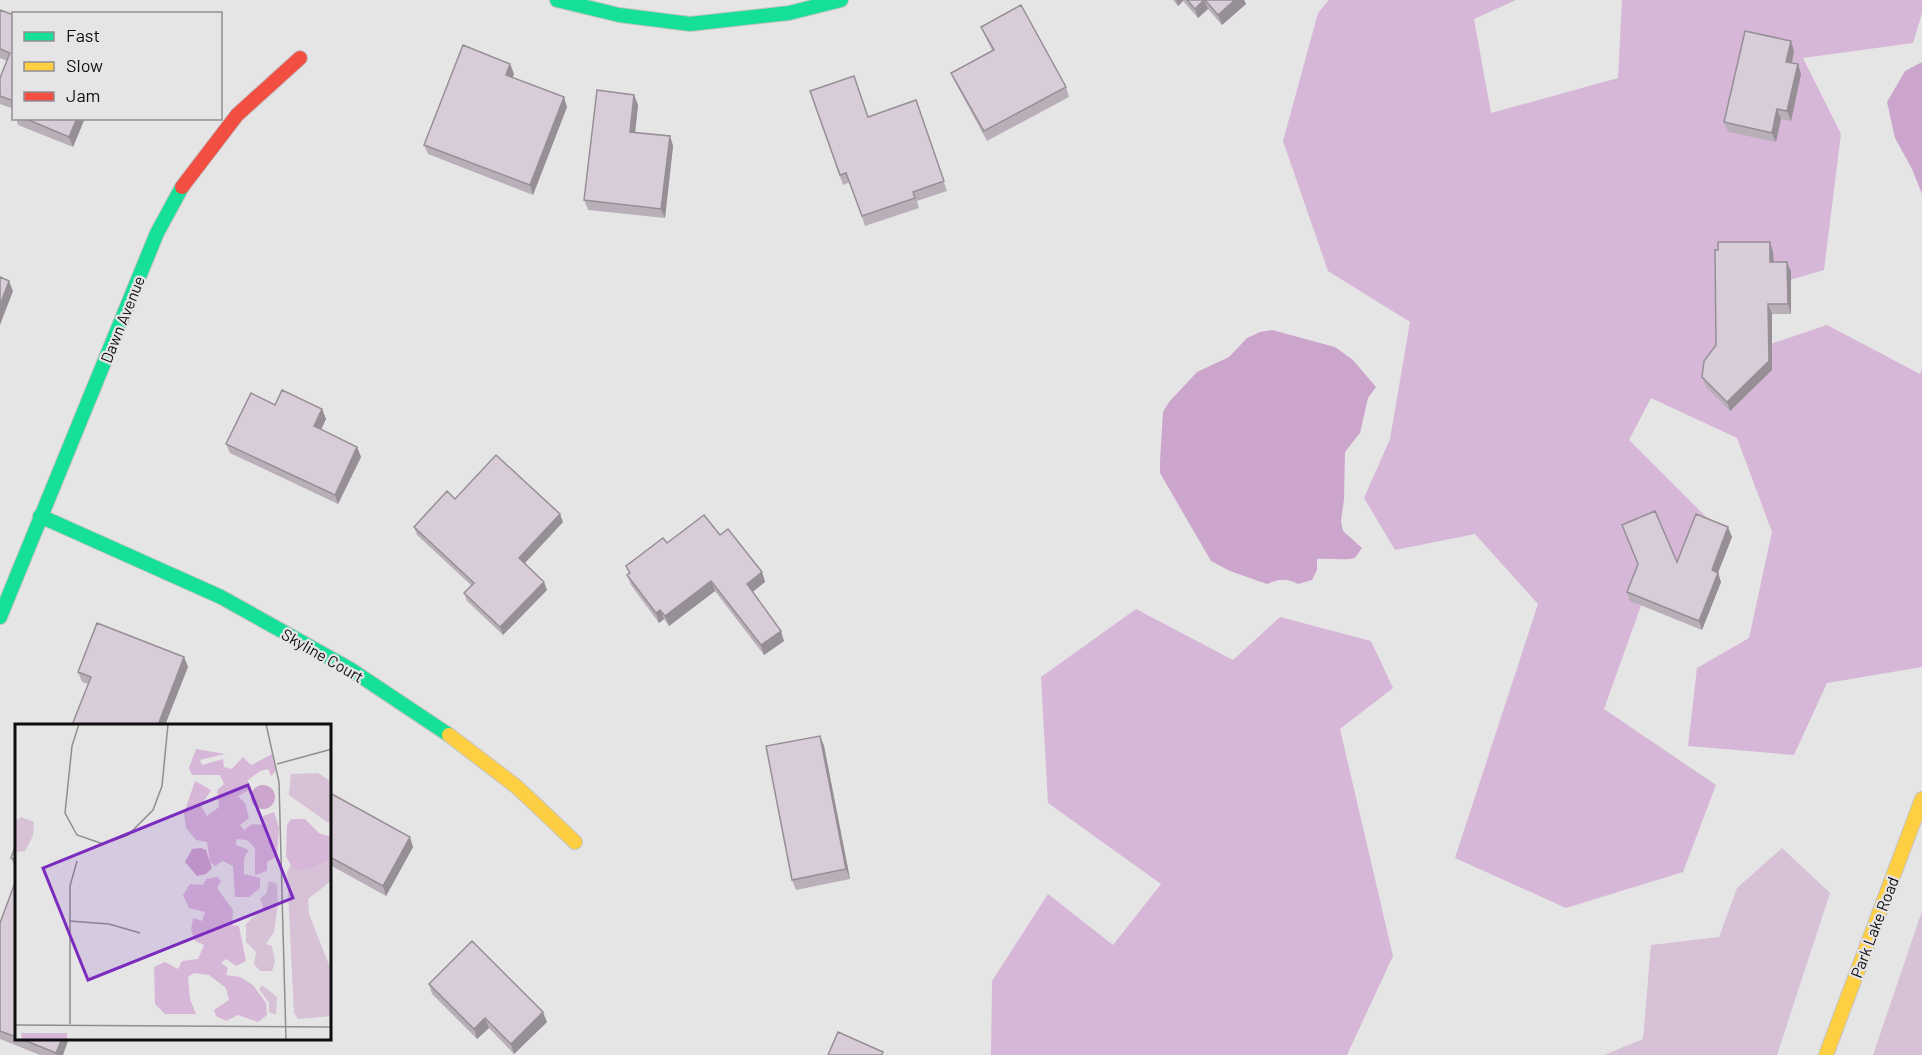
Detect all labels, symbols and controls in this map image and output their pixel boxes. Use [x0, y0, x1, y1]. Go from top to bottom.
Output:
legend [12, 12, 222, 120]
text: Fast [66, 24, 100, 46]
text: Slow [66, 54, 103, 76]
text: Jam [66, 84, 100, 106]
street label: Dawn Avenue [96, 273, 148, 365]
street label: Skyline Court [279, 624, 367, 686]
inset map [15, 724, 332, 1040]
street label: Park Lake Road [1846, 874, 1902, 980]

